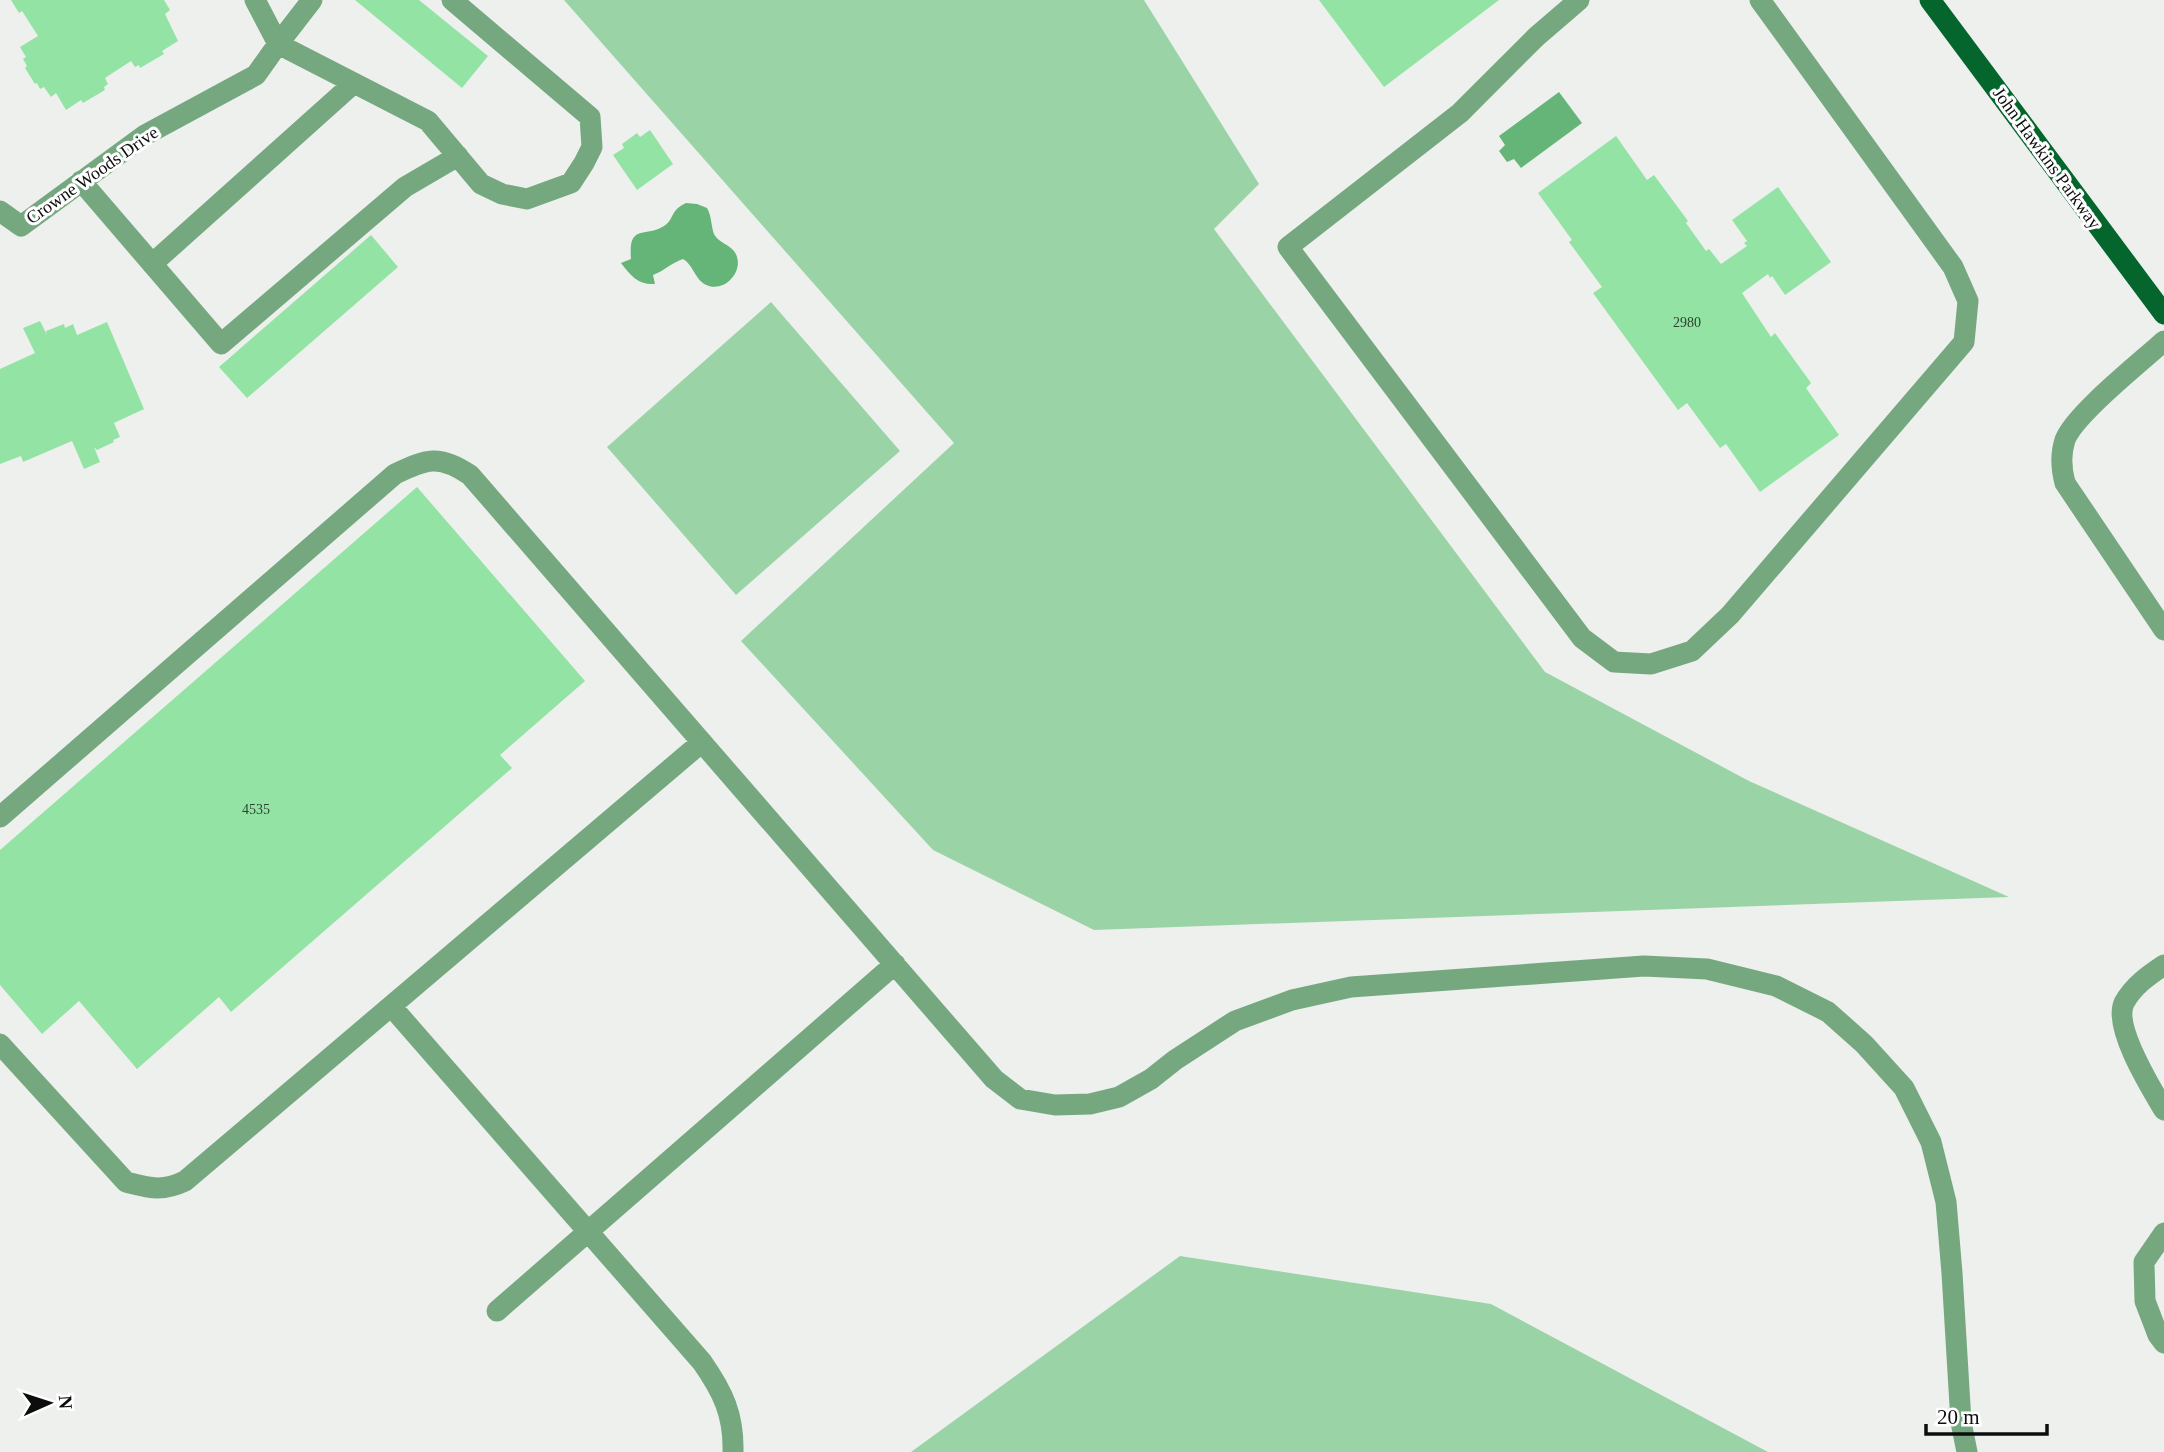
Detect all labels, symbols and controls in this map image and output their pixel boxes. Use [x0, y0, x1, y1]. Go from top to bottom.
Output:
street label: John Hawkins Parkway [1989, 83, 2105, 233]
street label: Crowne Woods Drive [22, 122, 162, 228]
house number: 2980 [1673, 315, 1701, 330]
house number: 4535 [242, 802, 270, 817]
north arrow [14, 1368, 84, 1438]
scale bar [1926, 1392, 2047, 1436]
text: N [55, 1395, 76, 1410]
text: 20 m [1937, 1405, 1980, 1429]

